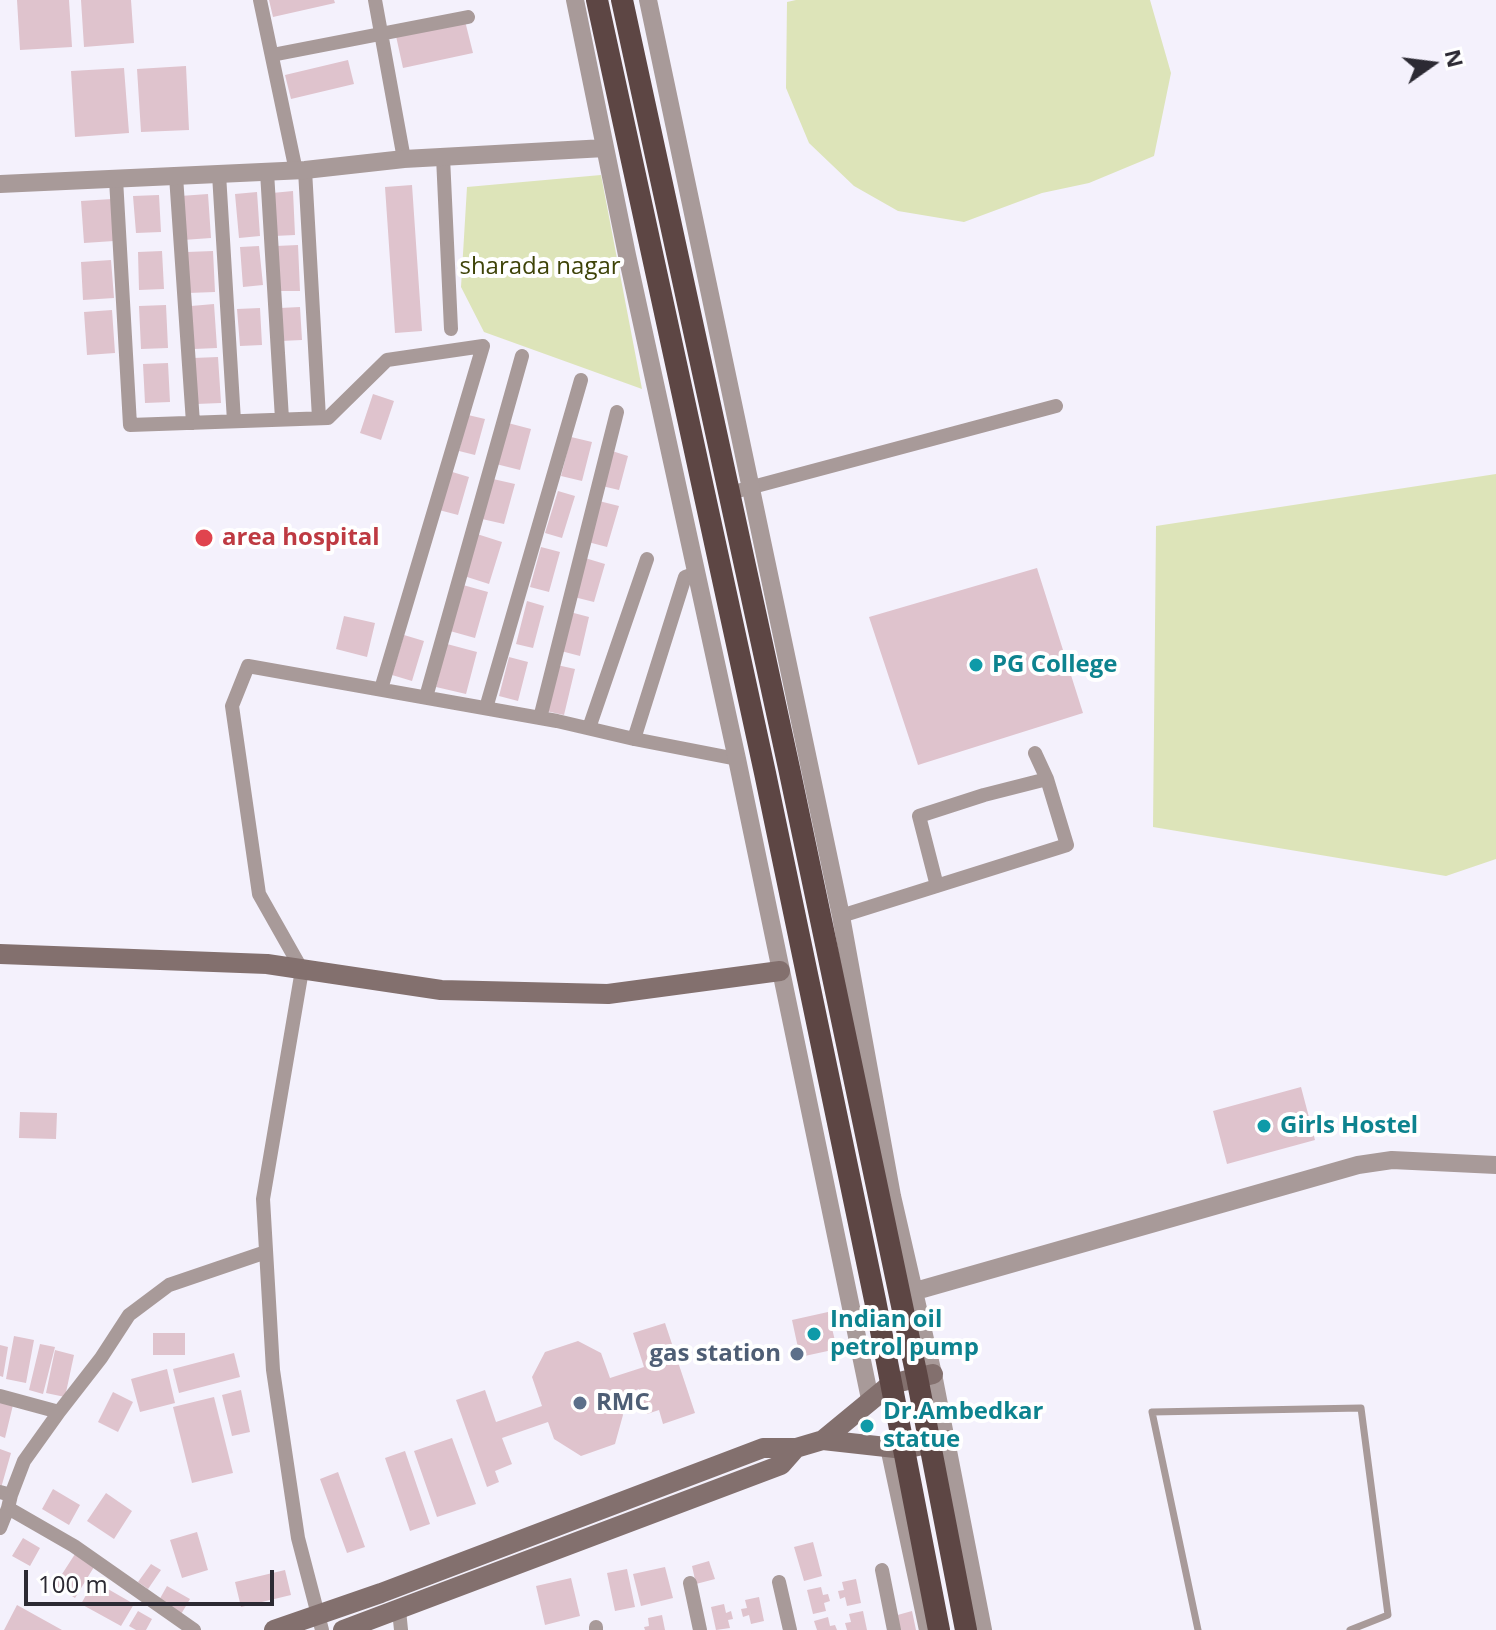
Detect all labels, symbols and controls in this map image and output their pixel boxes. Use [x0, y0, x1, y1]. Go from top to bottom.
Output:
north arrow [1392, 24, 1472, 104]
text: N [1439, 46, 1472, 70]
park label: sharada nagar [459, 253, 621, 281]
place label: area hospital [222, 524, 380, 552]
marker: area hospital [193, 527, 215, 549]
place label: PG College [992, 651, 1117, 679]
marker: PG College [967, 656, 985, 674]
place label: Girls Hostel [1280, 1112, 1418, 1140]
marker: Girls Hostel [1255, 1117, 1273, 1135]
place label: Indian oil petrol pump [830, 1306, 979, 1362]
marker: Indian oil petrol pump [805, 1325, 823, 1343]
place label: gas station [650, 1340, 781, 1368]
marker: gas station [788, 1345, 806, 1363]
place label: RMC [596, 1389, 650, 1417]
marker: RMC [571, 1394, 589, 1412]
place label: Dr.Ambedkar statue [883, 1398, 1043, 1454]
marker: Dr.Ambedkar statue [858, 1417, 876, 1435]
scale bar [28, 1554, 278, 1604]
text: 100 m [38, 1567, 108, 1600]

